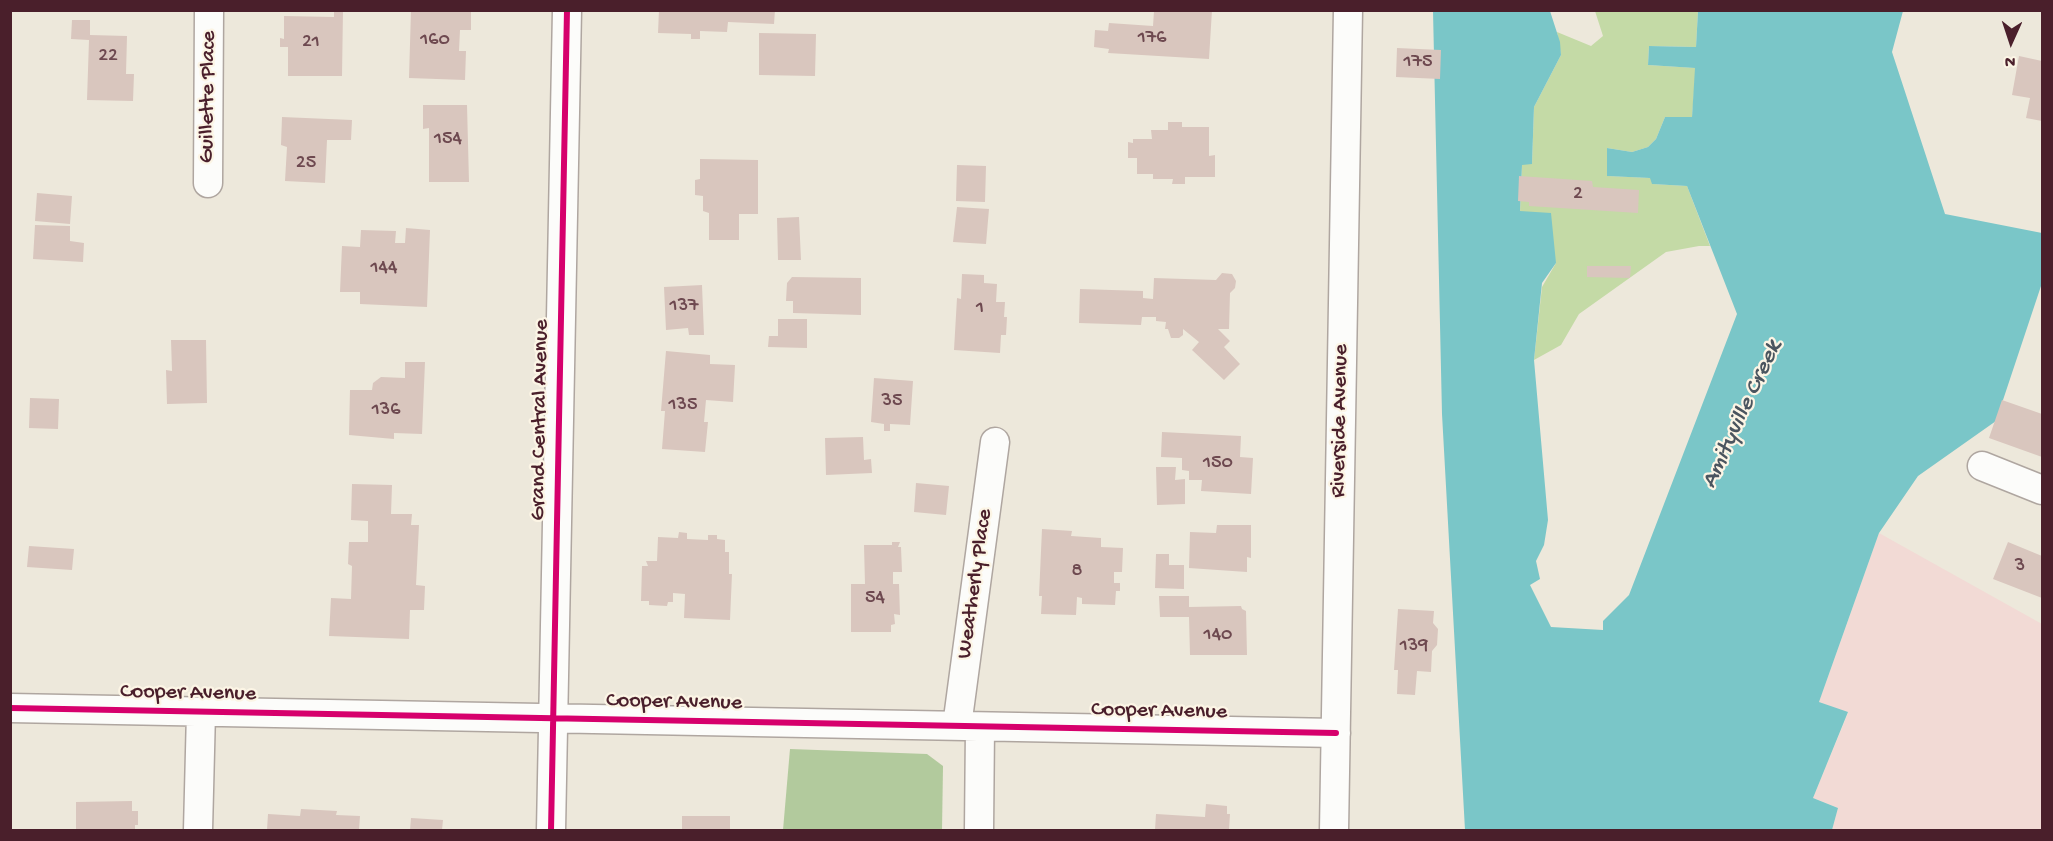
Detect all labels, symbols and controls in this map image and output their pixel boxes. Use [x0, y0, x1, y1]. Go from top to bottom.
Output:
north arrow [1981, 12, 2041, 72]
house number: 176 [1138, 27, 1166, 51]
house number: 160 [420, 29, 450, 53]
street label: Guillette Place [195, 30, 223, 164]
house number: 21 [302, 31, 320, 55]
house number: 22 [98, 45, 118, 69]
house number: 175 [1404, 51, 1432, 75]
text: N [2004, 51, 2016, 70]
house number: 154 [434, 128, 462, 152]
house number: 25 [296, 152, 316, 176]
house number: 2 [1573, 183, 1583, 207]
house number: 144 [370, 257, 398, 281]
house number: 137 [670, 295, 698, 319]
house number: 1 [976, 297, 984, 321]
street label: Grand Central Avenue [526, 319, 556, 521]
water label: Amityville Creek [1696, 337, 1790, 493]
street label: Riverside Avenue [1326, 344, 1356, 498]
house number: 35 [882, 390, 902, 414]
house number: 135 [669, 394, 697, 418]
house number: 136 [372, 399, 400, 423]
house number: 150 [1203, 452, 1233, 476]
street label: Weatherly Place [952, 507, 1000, 661]
house number: 3 [2015, 555, 2025, 579]
house number: 8 [1072, 560, 1082, 584]
house number: 54 [865, 587, 885, 611]
house number: 140 [1204, 624, 1232, 648]
house number: 139 [1400, 635, 1428, 659]
street label: Cooper Avenue [120, 680, 256, 708]
street label: Cooper Avenue [606, 689, 742, 717]
street label: Cooper Avenue [1091, 698, 1227, 726]

